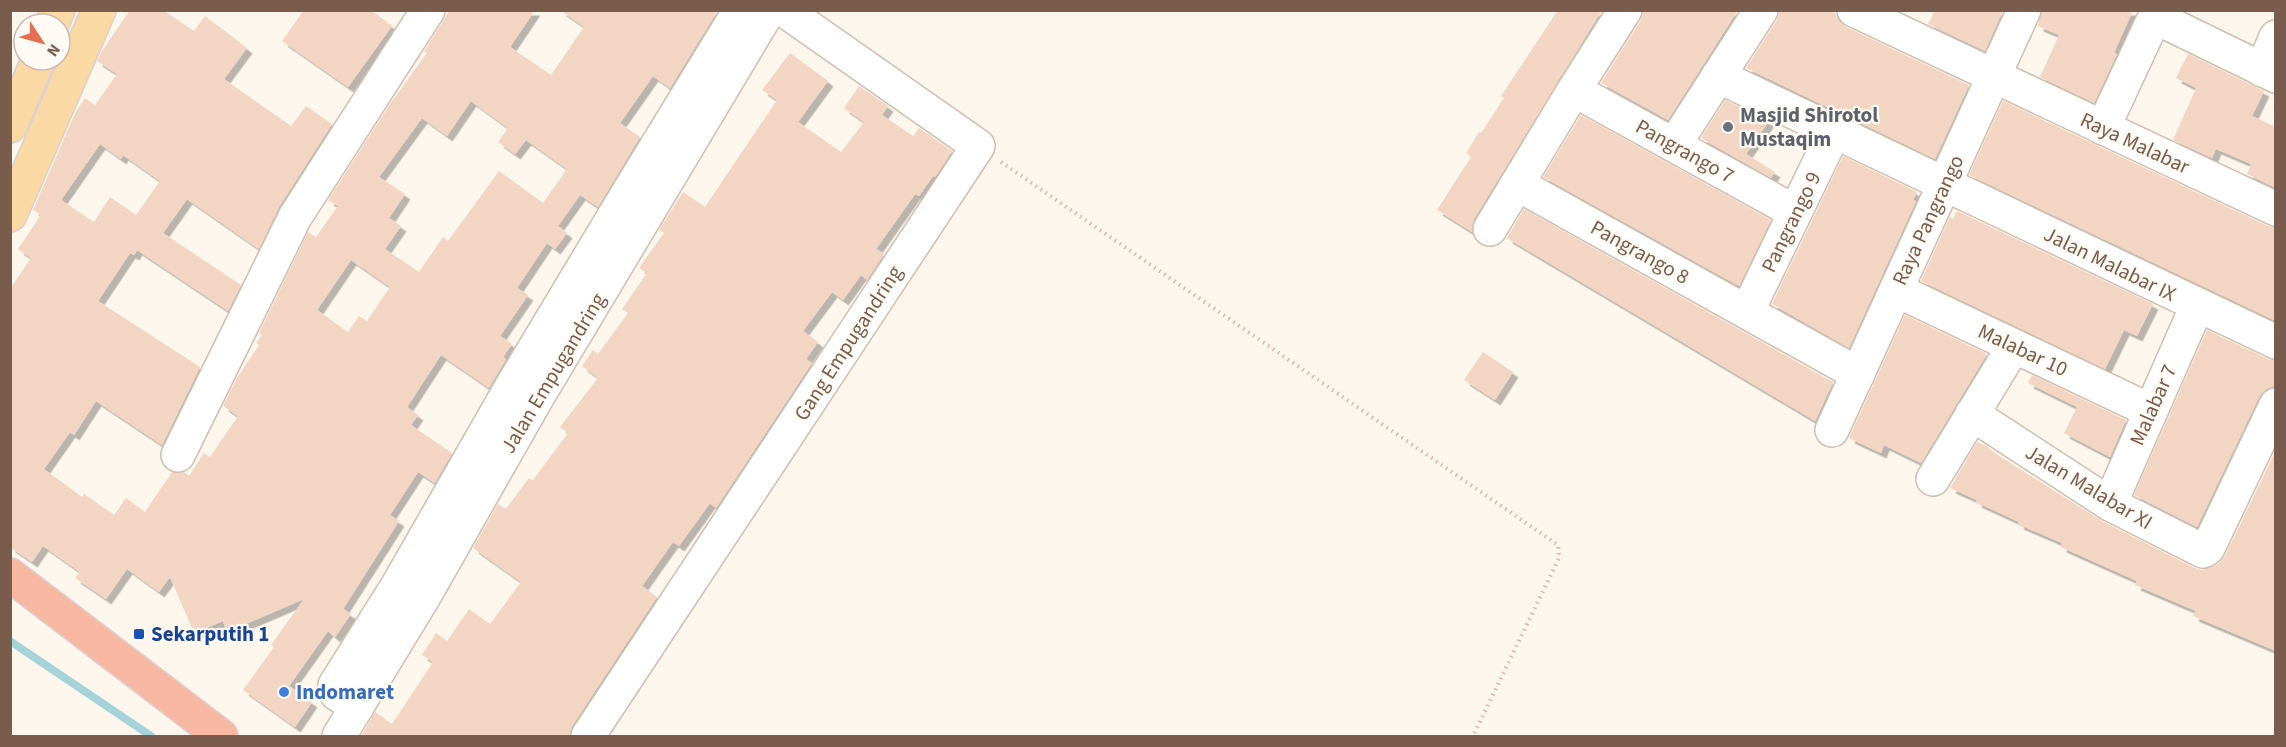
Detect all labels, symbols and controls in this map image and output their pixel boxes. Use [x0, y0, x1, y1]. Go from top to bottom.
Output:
north arrow [12, 12, 72, 72]
text: N [41, 39, 65, 61]
place label: Masjid Shirotol Mustaqim [1740, 100, 1878, 154]
street label: Raya Malabar [2075, 105, 2195, 182]
street label: Pangrango 7 [1630, 112, 1740, 190]
marker: Masjid Shirotol Mustaqim [1721, 120, 1735, 134]
street label: Raya Pangrango [1885, 150, 1971, 290]
street label: Pangrango 9 [1754, 167, 1828, 277]
street label: Pangrango 8 [1585, 213, 1695, 291]
street label: Jalan Malabar IX [2039, 219, 2181, 309]
street label: Gang Empugandring [786, 259, 910, 427]
street label: Jalan Empugandring [493, 287, 613, 459]
street label: Malabar 10 [1973, 316, 2073, 384]
street label: Malabar 7 [2122, 360, 2184, 450]
street label: Jalan Malabar XI [2020, 437, 2158, 537]
place label: Sekarputih 1 [151, 619, 269, 649]
marker: Sekarputih 1 [132, 627, 146, 641]
place label: Indomaret [296, 677, 394, 707]
marker: Indomaret [277, 685, 291, 699]

